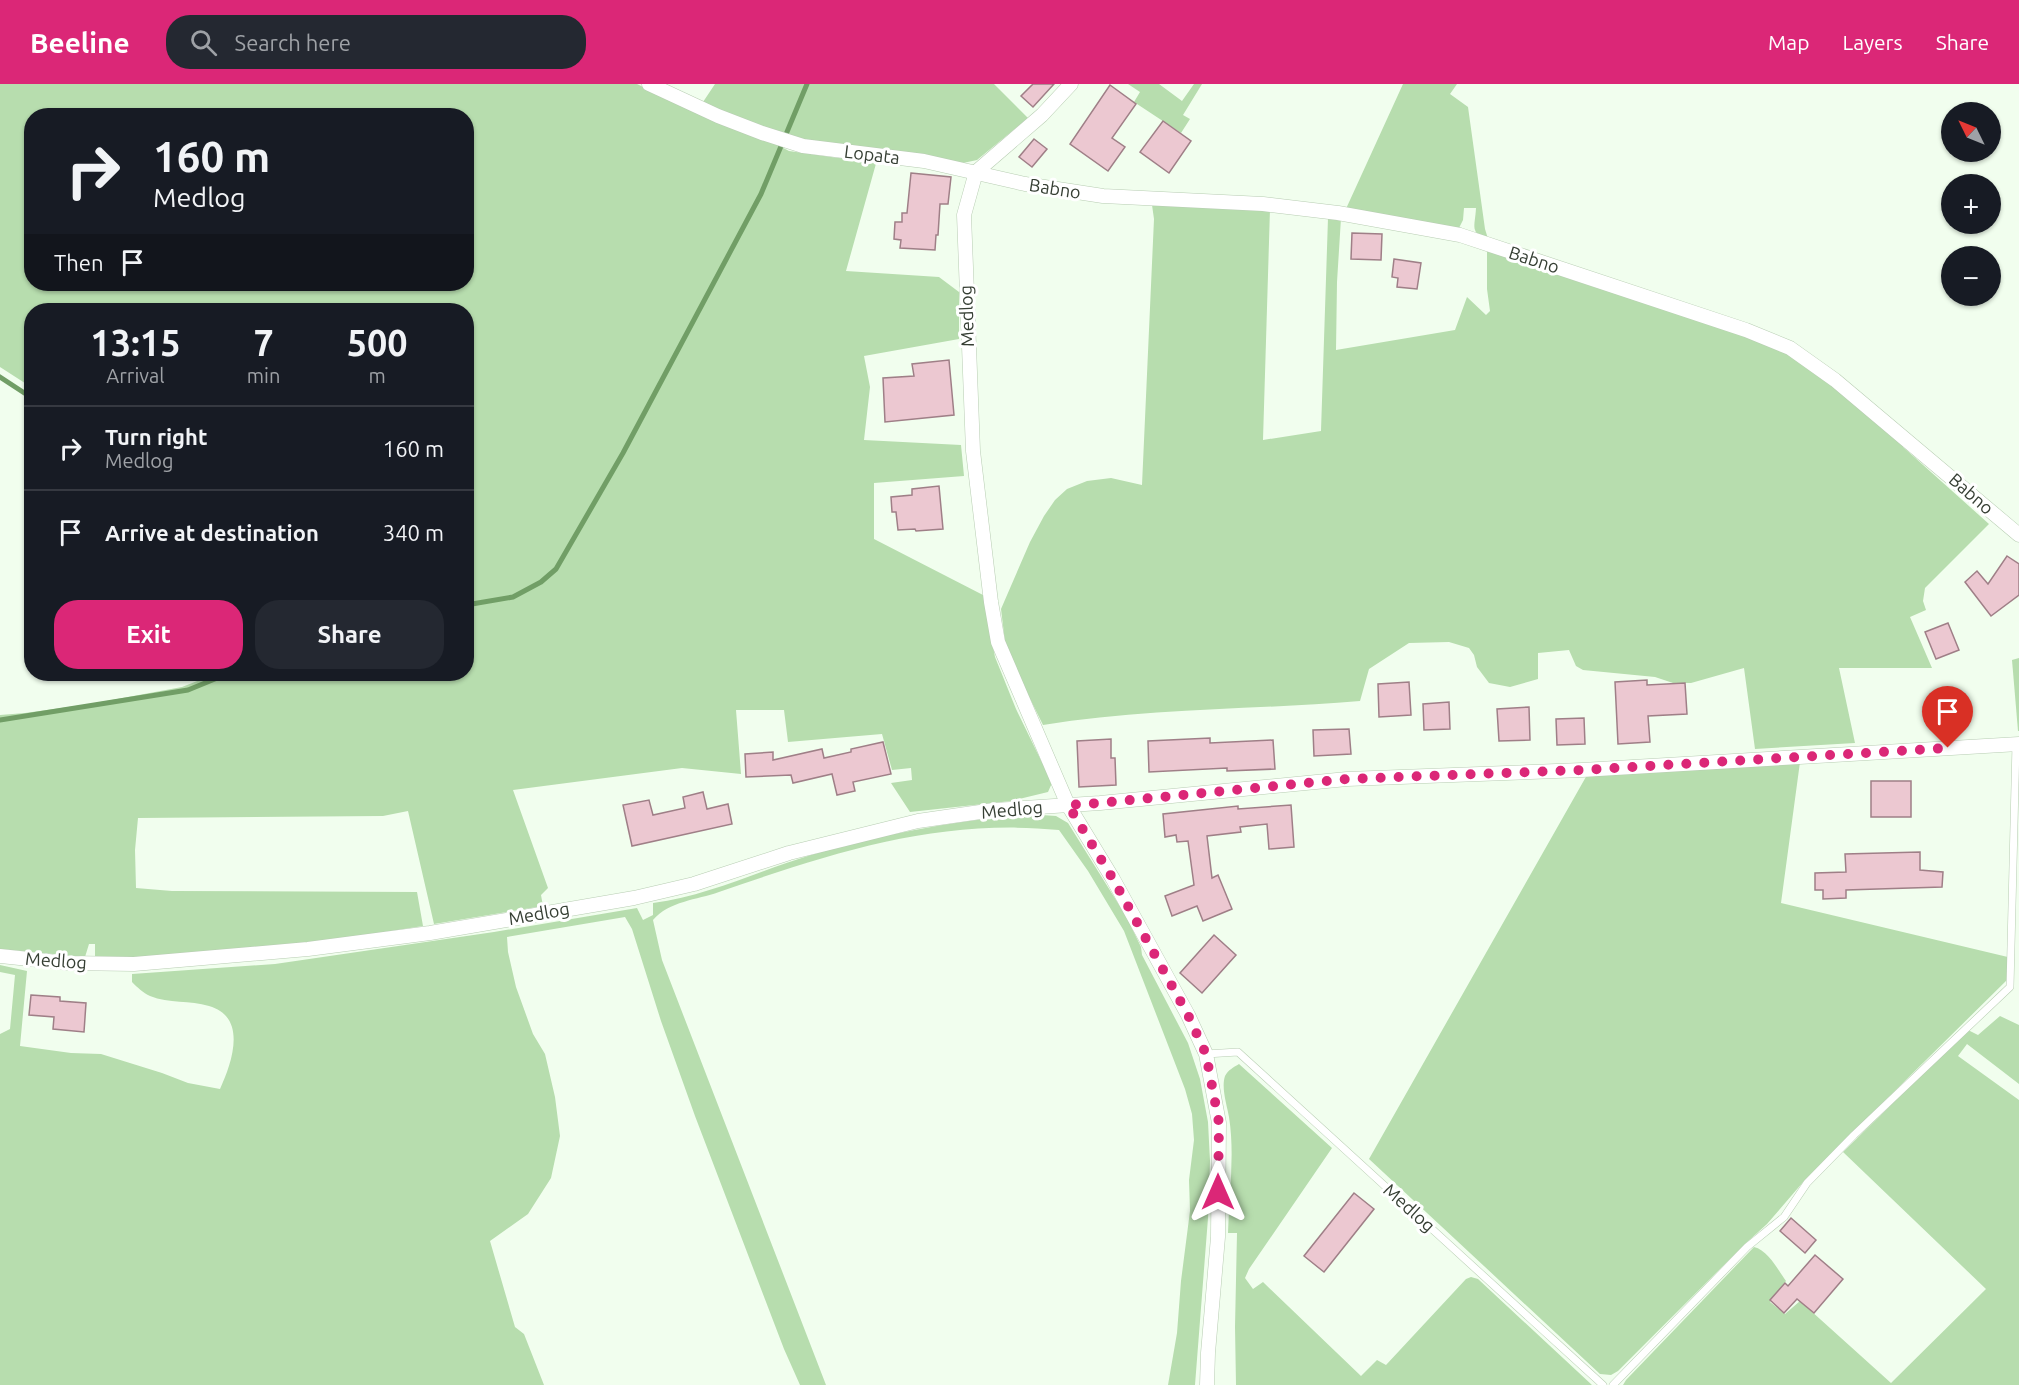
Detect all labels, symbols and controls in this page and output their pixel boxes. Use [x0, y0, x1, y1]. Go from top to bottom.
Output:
search box [166, 15, 586, 69]
icon: search [187, 26, 220, 59]
text: Beeline [30, 27, 130, 58]
text: Search here [235, 30, 351, 55]
text: Map [1768, 30, 1809, 54]
text: Layers [1842, 30, 1903, 54]
text: Share [1936, 30, 1989, 54]
north arrow [1941, 102, 2001, 162]
map controls [1941, 102, 2001, 306]
icon: right [54, 132, 132, 210]
text: 160 m [153, 133, 270, 180]
street label: Lopata [843, 141, 901, 167]
street label: Babno [1028, 174, 1082, 202]
button: + [1941, 174, 2001, 234]
text: Medlog [153, 182, 246, 212]
street label: Babno [1506, 241, 1562, 277]
icon: arrive [116, 246, 149, 279]
button: − [1941, 246, 2001, 306]
text: Then [54, 250, 104, 275]
street label: Medlog [955, 285, 977, 347]
text: 13:15 [90, 322, 180, 363]
text: 7 [253, 322, 274, 363]
text: 500 [347, 322, 408, 363]
text: Arrival [106, 364, 165, 387]
text: min [247, 364, 280, 387]
text: m [369, 364, 386, 387]
text: Turn right [105, 424, 207, 449]
icon: right [54, 432, 87, 465]
text: 160 m [383, 436, 444, 461]
text: Medlog [105, 449, 174, 472]
street label: Babno [1945, 469, 1998, 518]
icon: arrive [54, 516, 87, 549]
text: Arrive at destination [105, 520, 319, 545]
text: 340 m [383, 520, 444, 545]
button: Exit [54, 600, 243, 669]
button: Share [255, 600, 444, 669]
pin [1922, 686, 1973, 748]
icon: arrive [1931, 695, 1964, 728]
street label: Medlog [980, 796, 1044, 822]
street label: Medlog [507, 898, 571, 928]
street label: Medlog [25, 948, 88, 972]
position arrow [1186, 1160, 1250, 1224]
street label: Medlog [1380, 1179, 1439, 1235]

